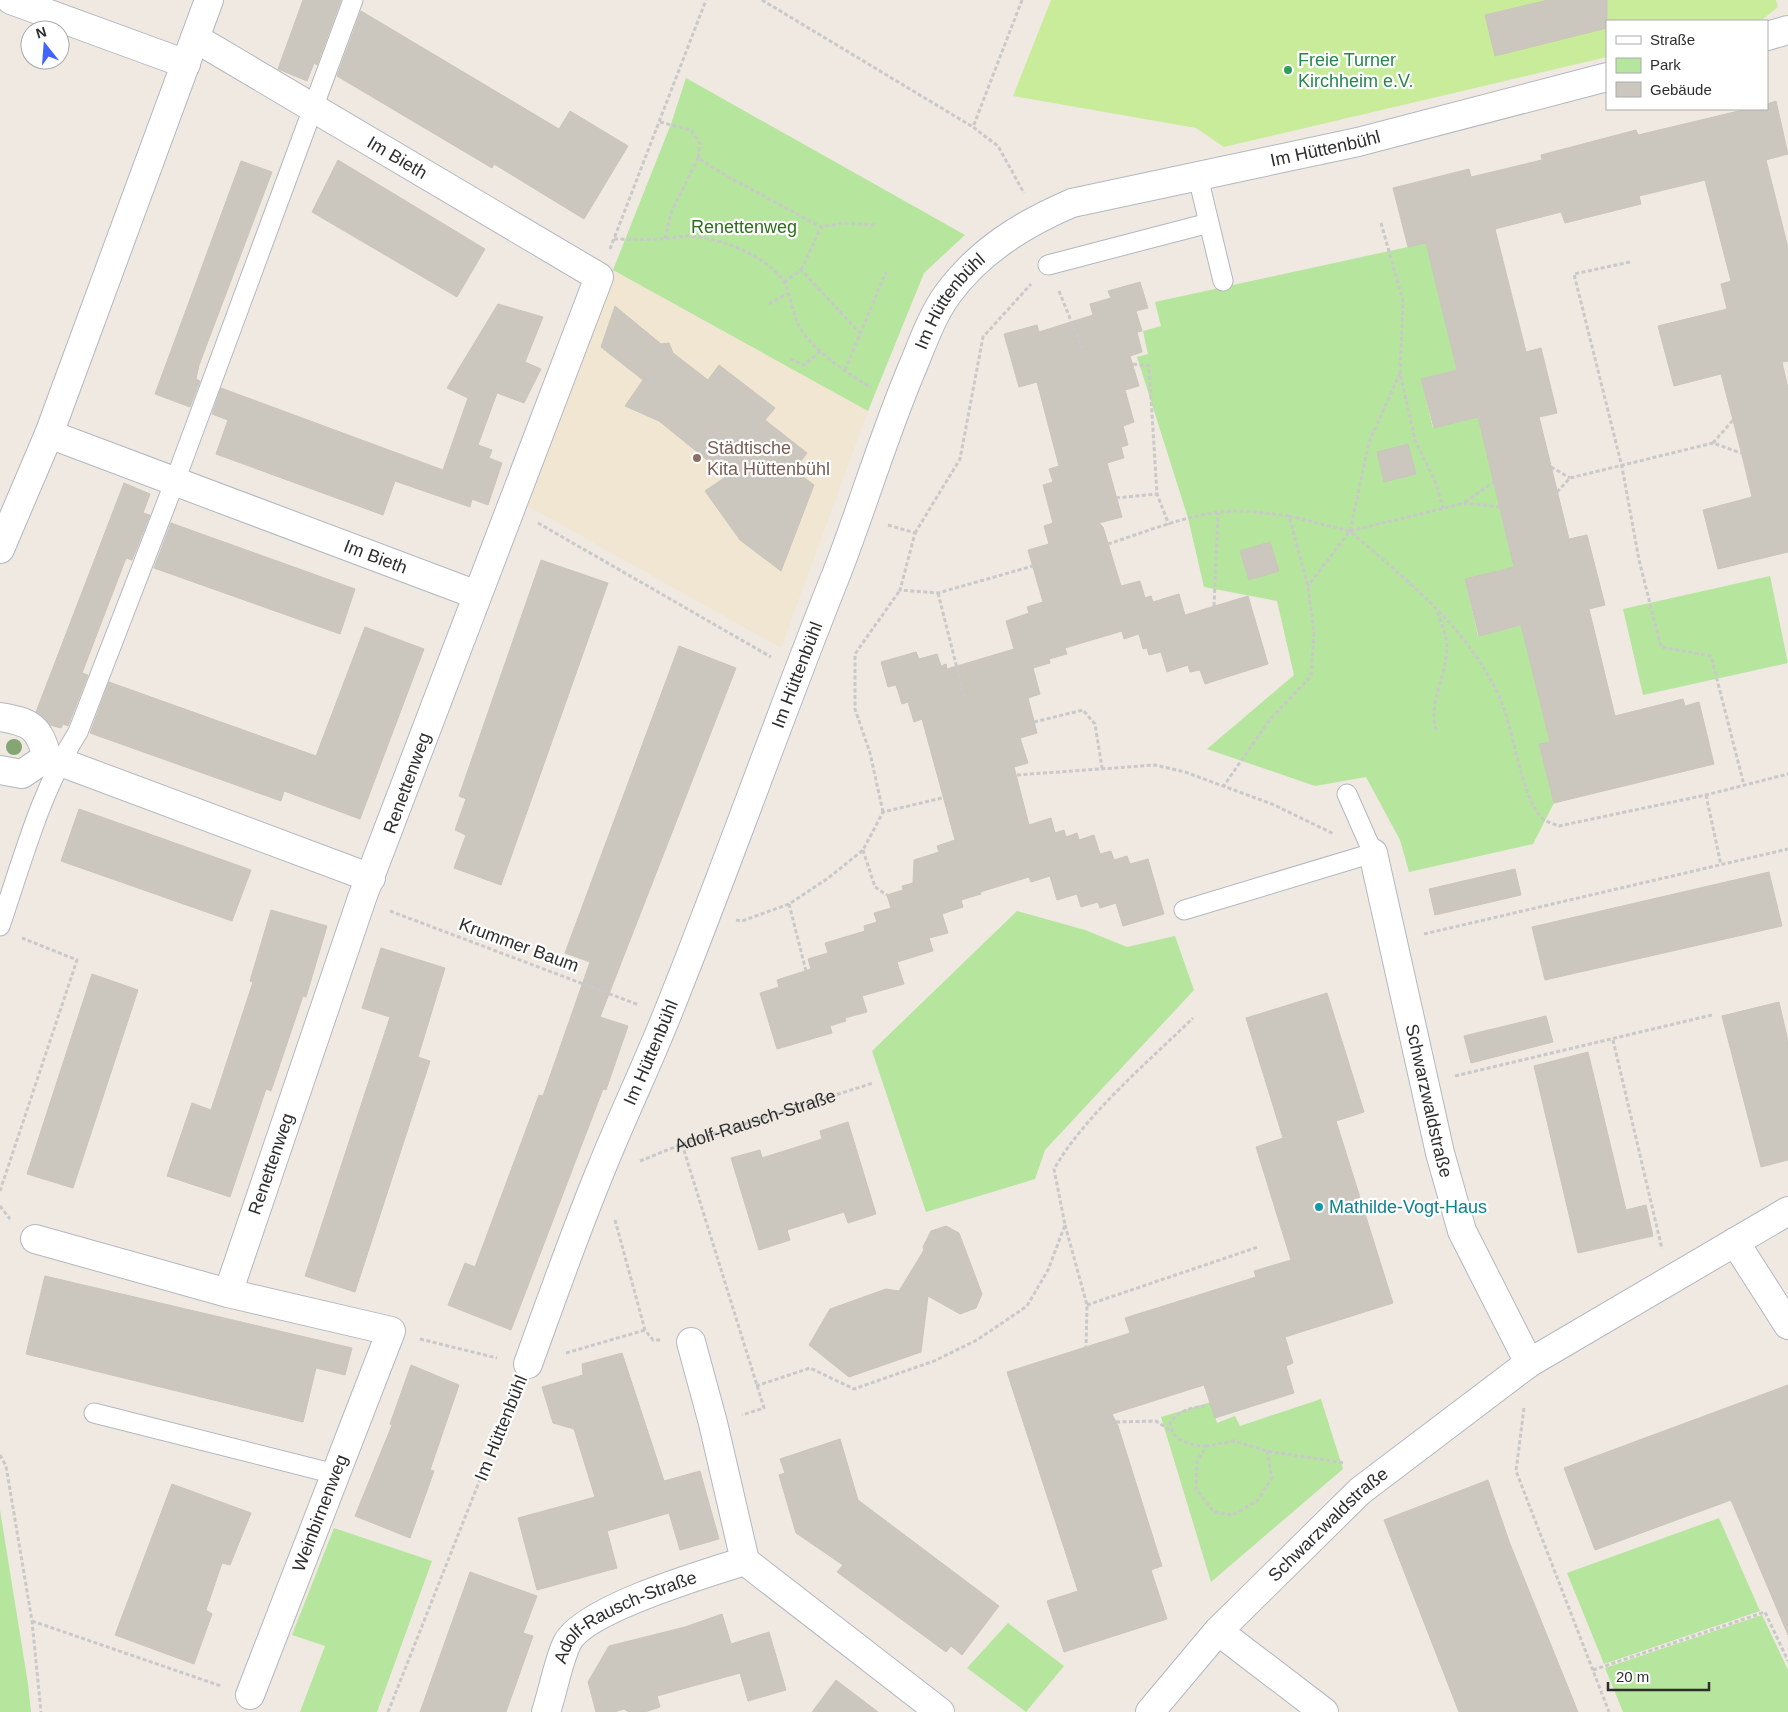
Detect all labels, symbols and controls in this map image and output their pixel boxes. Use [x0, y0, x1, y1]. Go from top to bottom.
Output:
north arrow [20, 20, 70, 70]
legend [1606, 20, 1768, 110]
text: N [34, 23, 48, 42]
text: Straße [1650, 31, 1695, 48]
place label: Freie Turner Kirchheim e.V. [1298, 50, 1413, 91]
text: Park [1650, 56, 1681, 73]
marker: Freie Turner Kirchheim e.V. [1282, 64, 1294, 76]
text: Gebäude [1650, 81, 1712, 98]
street label: Im Hüttenbühl [1268, 127, 1383, 170]
street label: Im Bieth [364, 132, 431, 183]
park label: Renettenweg [691, 217, 797, 237]
street label: Im Hüttenbühl [911, 249, 989, 352]
place label: Städtische Kita Hüttenbühl [707, 438, 830, 479]
marker: Städtische Kita Hüttenbühl [691, 452, 703, 464]
street label: Im Bieth [341, 536, 410, 578]
street label: Im Hüttenbühl [768, 619, 827, 731]
street label: Renettenweg [379, 730, 435, 836]
street label: Krummer Baum [456, 914, 582, 976]
street label: Im Hüttenbühl [620, 997, 682, 1108]
street label: Schwarzwaldstraße [1401, 1022, 1456, 1180]
street label: Adolf-Rausch-Straße [671, 1086, 838, 1156]
street label: Renettenweg [244, 1111, 298, 1217]
place label: Mathilde-Vogt-Haus [1329, 1197, 1487, 1217]
marker: Mathilde-Vogt-Haus [1313, 1201, 1325, 1213]
street label: Im Hüttenbühl [471, 1372, 531, 1484]
street label: Weinbirnenweg [288, 1452, 352, 1574]
street label: Schwarzwaldstraße [1264, 1463, 1392, 1586]
street label: Adolf-Rausch-Straße [550, 1567, 699, 1666]
scale bar [1608, 1660, 1709, 1692]
text: 20 m [1616, 1668, 1649, 1685]

